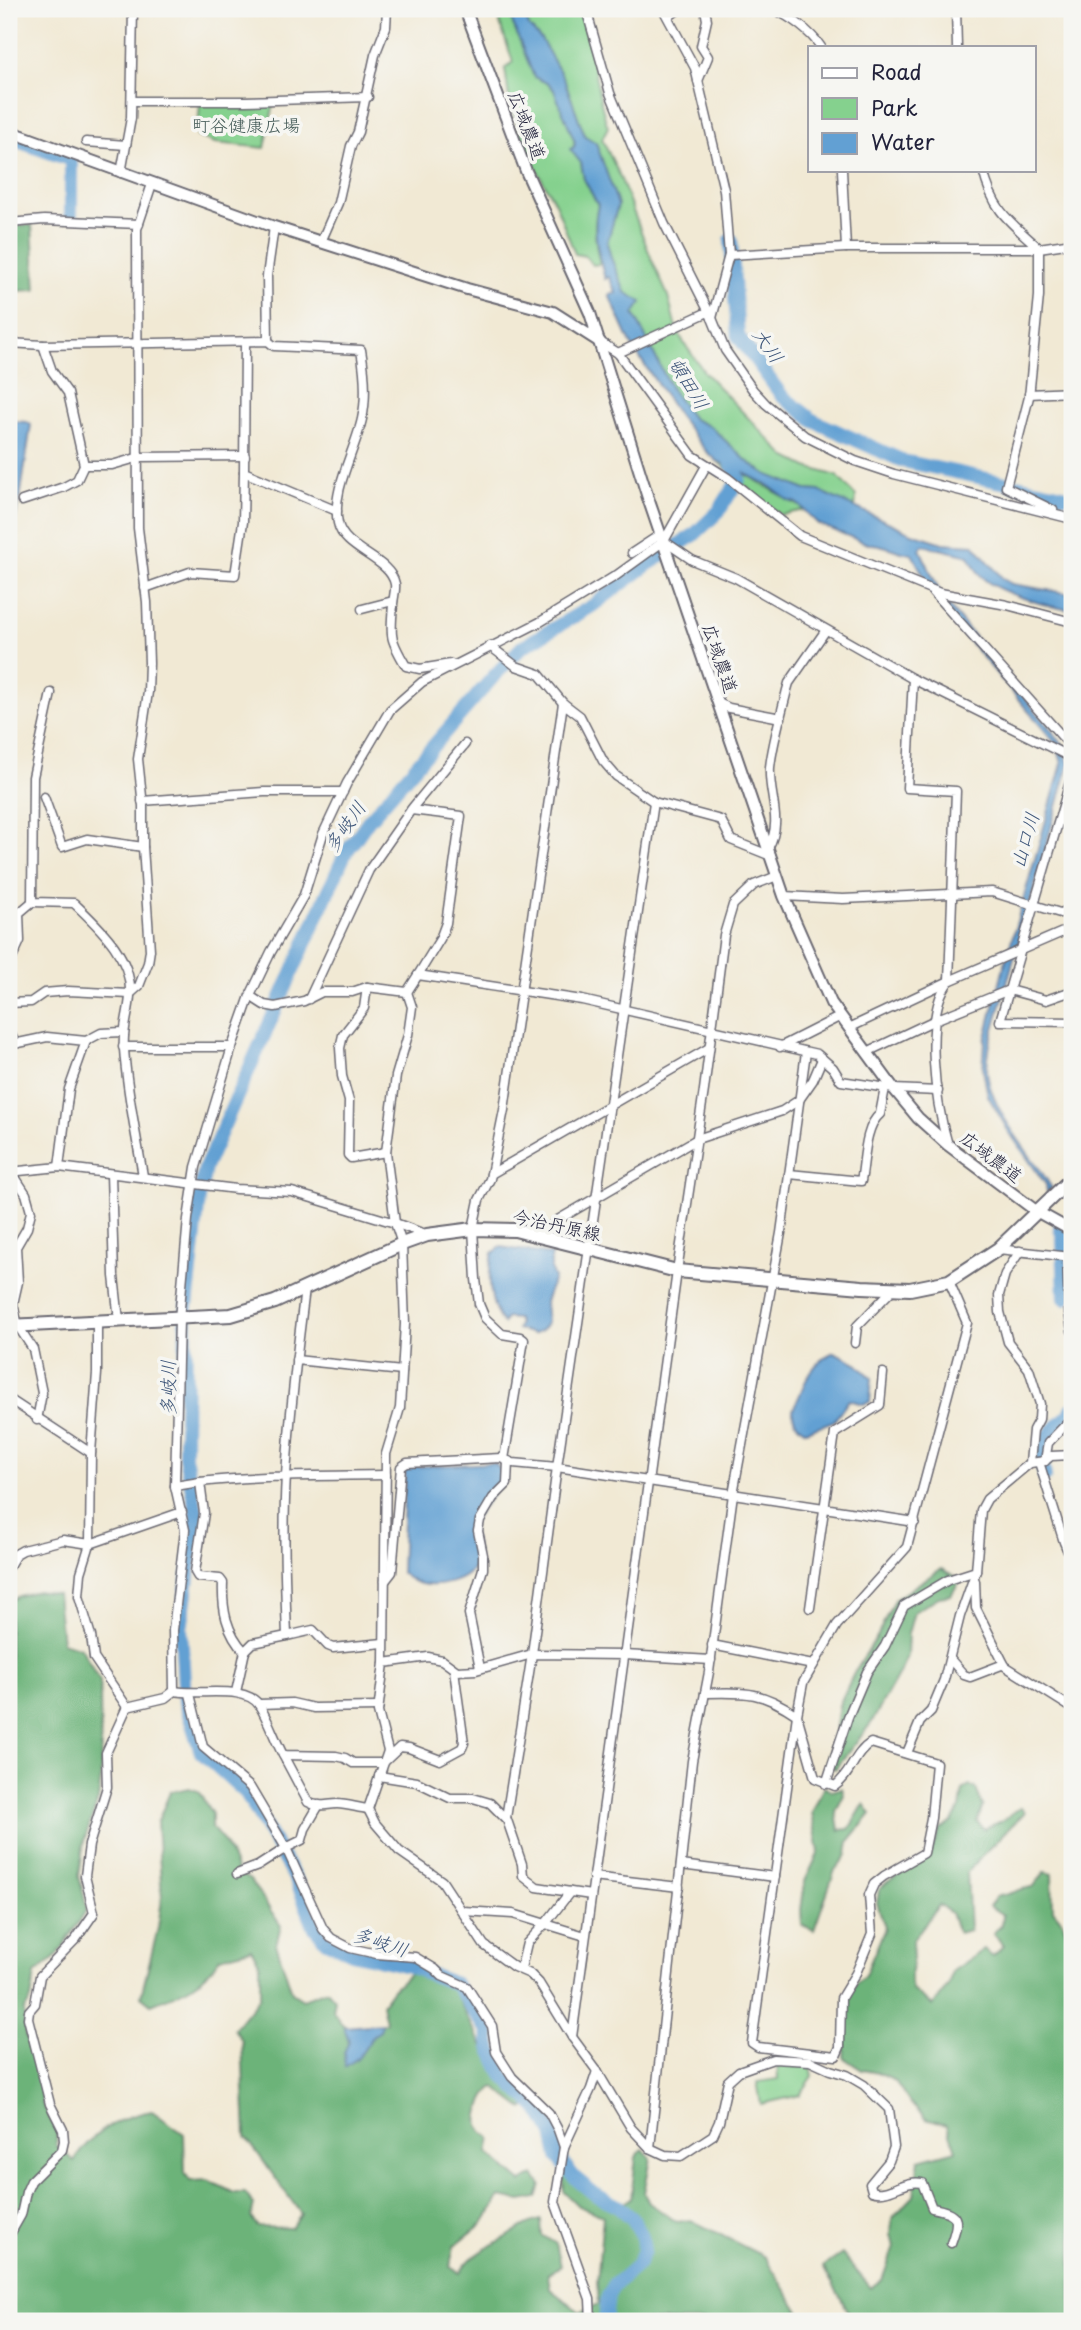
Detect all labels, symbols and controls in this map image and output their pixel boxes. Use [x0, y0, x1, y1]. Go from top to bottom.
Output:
legend [808, 46, 1036, 172]
text: Road [871, 55, 922, 87]
street label: 広域農道 [502, 87, 554, 163]
text: Park [871, 91, 918, 123]
park label: 町谷健康広場 [192, 111, 300, 138]
text: Water [871, 125, 935, 157]
water label: 大川 [747, 321, 791, 369]
water label: 頓田川 [663, 351, 717, 415]
street label: 広域農道 [697, 620, 745, 696]
water label: 多岐川 [316, 795, 372, 857]
water label: 山口川 [1003, 809, 1045, 871]
street label: 広域農道 [955, 1124, 1029, 1188]
street label: 今治丹原線 [510, 1201, 604, 1247]
water label: 多岐川 [153, 1359, 181, 1417]
water label: 多岐川 [350, 1919, 412, 1963]

